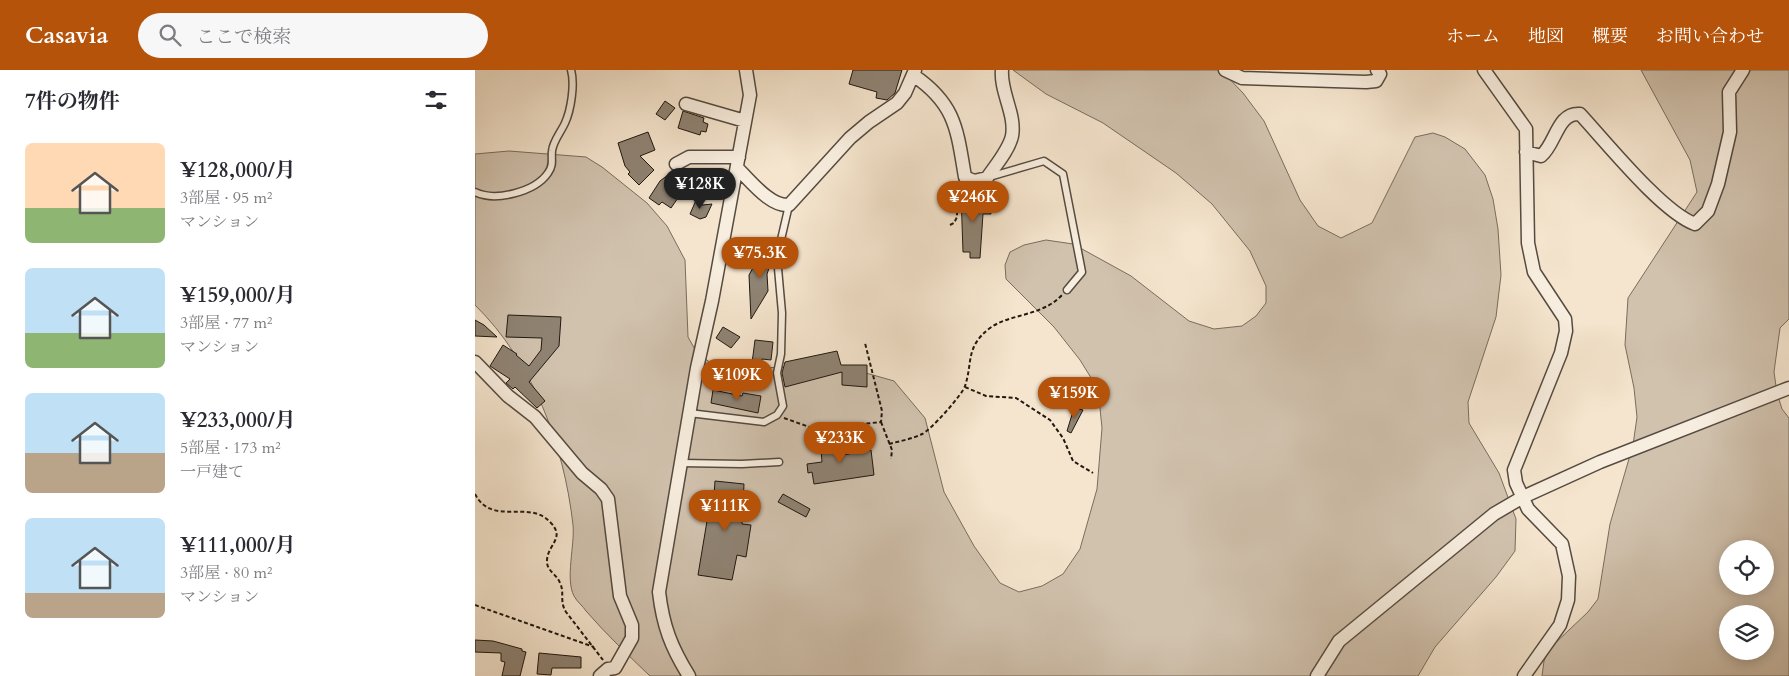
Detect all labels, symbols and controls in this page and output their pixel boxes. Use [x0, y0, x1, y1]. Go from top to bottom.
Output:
search box [138, 13, 488, 58]
text: Casavia [25, 19, 108, 52]
icon: search [156, 21, 184, 49]
text: ここで検索 [196, 24, 291, 50]
text: ホーム [1446, 24, 1500, 49]
text: 地図 [1528, 24, 1564, 49]
text: 概要 [1592, 24, 1628, 49]
text: お問い合わせ [1656, 24, 1764, 49]
icon: filters [422, 86, 450, 114]
text: 7件の物件 [25, 87, 120, 116]
text: ¥128,000/月 [180, 156, 296, 185]
icon: home [65, 163, 125, 223]
pin: ¥128K [665, 168, 735, 210]
text: ¥128K [675, 173, 725, 195]
pin: ¥246K [938, 180, 1008, 223]
text: ¥246K [948, 186, 998, 208]
text: 3部屋 · 95 m² [180, 187, 272, 209]
text: マンション [180, 211, 259, 233]
pin: ¥75.3K [719, 236, 801, 279]
text: ¥75.3K [733, 242, 787, 264]
text: ¥159,000/月 [180, 281, 296, 310]
icon: home [65, 288, 125, 348]
text: 3部屋 · 77 m² [180, 312, 272, 334]
text: マンション [180, 336, 259, 358]
pin: ¥109K [702, 358, 772, 401]
text: ¥109K [712, 364, 762, 386]
pin: ¥159K [1039, 376, 1109, 419]
text: ¥159K [1049, 382, 1099, 404]
text: ¥233,000/月 [180, 406, 296, 435]
icon: home [65, 413, 125, 473]
pin: ¥233K [805, 422, 875, 464]
text: ¥233K [815, 427, 865, 449]
text: 5部屋 · 173 m² [180, 437, 281, 459]
text: 一戸建て [180, 461, 244, 483]
pin: ¥111K [690, 490, 760, 532]
text: ¥111K [700, 495, 750, 517]
text: ¥111,000/月 [180, 531, 296, 560]
icon: home [65, 538, 125, 598]
map controls [1719, 540, 1774, 660]
button: locate [1719, 540, 1774, 595]
text: 3部屋 · 80 m² [180, 562, 272, 584]
text: マンション [180, 586, 259, 608]
button: layers [1719, 605, 1774, 660]

